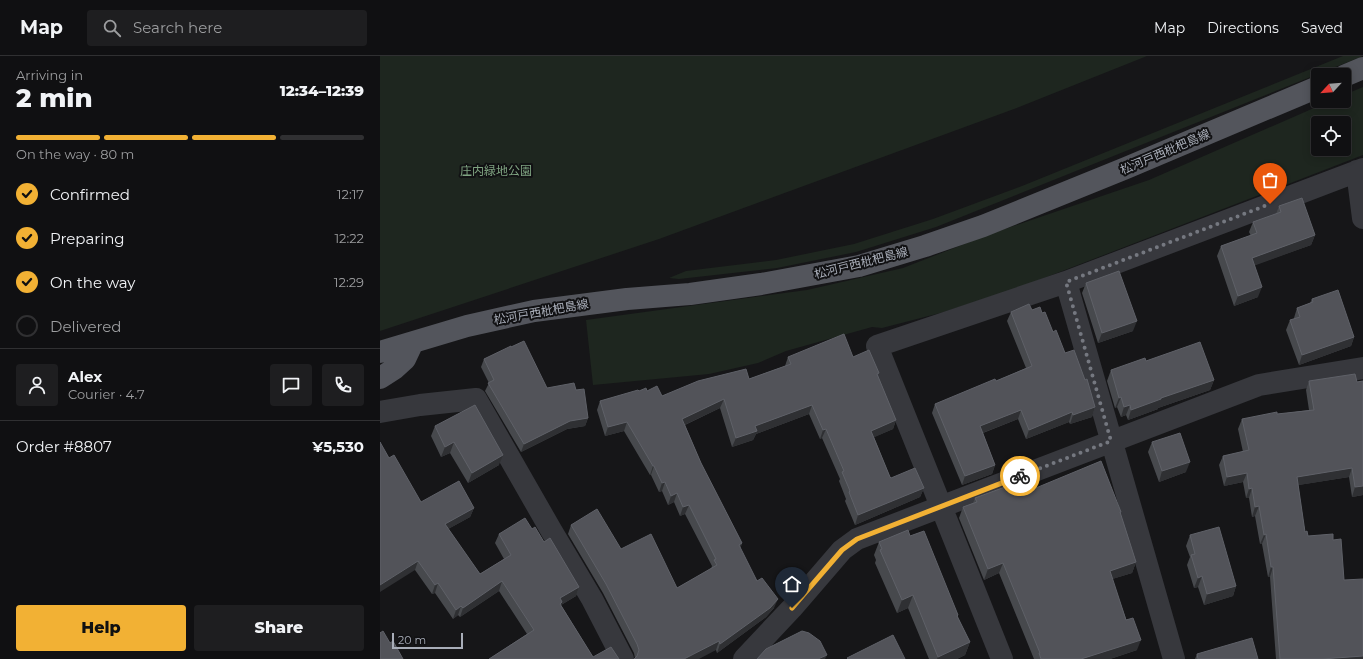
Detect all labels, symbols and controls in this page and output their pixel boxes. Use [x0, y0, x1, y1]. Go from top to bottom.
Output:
search box [87, 10, 367, 46]
text: Map [20, 16, 63, 39]
icon: search [101, 17, 123, 39]
text: Search here [133, 18, 222, 37]
text: Map [1154, 19, 1185, 37]
text: Directions [1207, 19, 1279, 37]
text: Saved [1301, 19, 1343, 37]
text: Arriving in [16, 67, 83, 83]
north arrow [1311, 68, 1351, 108]
map controls [1311, 68, 1351, 156]
text: 12:34–12:39 [280, 81, 364, 100]
text: 2 min [16, 82, 93, 114]
button: locate [1311, 116, 1351, 156]
street label: 松河戸西枇杷島線 [1118, 126, 1212, 177]
text: On the way · 80 m [16, 146, 134, 162]
park label: 庄内緑地公園 [460, 163, 532, 178]
pin [1253, 163, 1287, 204]
icon: bag [1259, 169, 1281, 191]
icon: check [16, 183, 38, 205]
text: Confirmed [50, 185, 130, 204]
text: 12:17 [337, 186, 364, 202]
icon: check [16, 227, 38, 249]
text: Preparing [50, 229, 125, 248]
text: 12:22 [334, 230, 364, 246]
street label: 松河戸西枇杷島線 [812, 244, 909, 281]
icon: check [16, 271, 38, 293]
text: On the way [50, 273, 135, 292]
text: 12:29 [334, 274, 364, 290]
street label: 松河戸西枇杷島線 [492, 296, 589, 327]
text: Delivered [50, 317, 122, 336]
button: person [16, 364, 58, 406]
button: chat [270, 364, 312, 406]
button: phone [322, 364, 364, 406]
text: Alex [68, 367, 102, 386]
text: Courier · 4.7 [68, 386, 145, 402]
text: Order #8807 [16, 437, 112, 456]
text: ¥5,530 [312, 437, 364, 456]
courier [1000, 456, 1040, 496]
icon: bike [1009, 465, 1031, 487]
pin [775, 567, 809, 608]
icon: home [781, 573, 803, 595]
button: Help [16, 605, 186, 651]
button: Share [194, 605, 364, 651]
scale bar [392, 631, 463, 650]
text: 20 m [398, 633, 426, 647]

